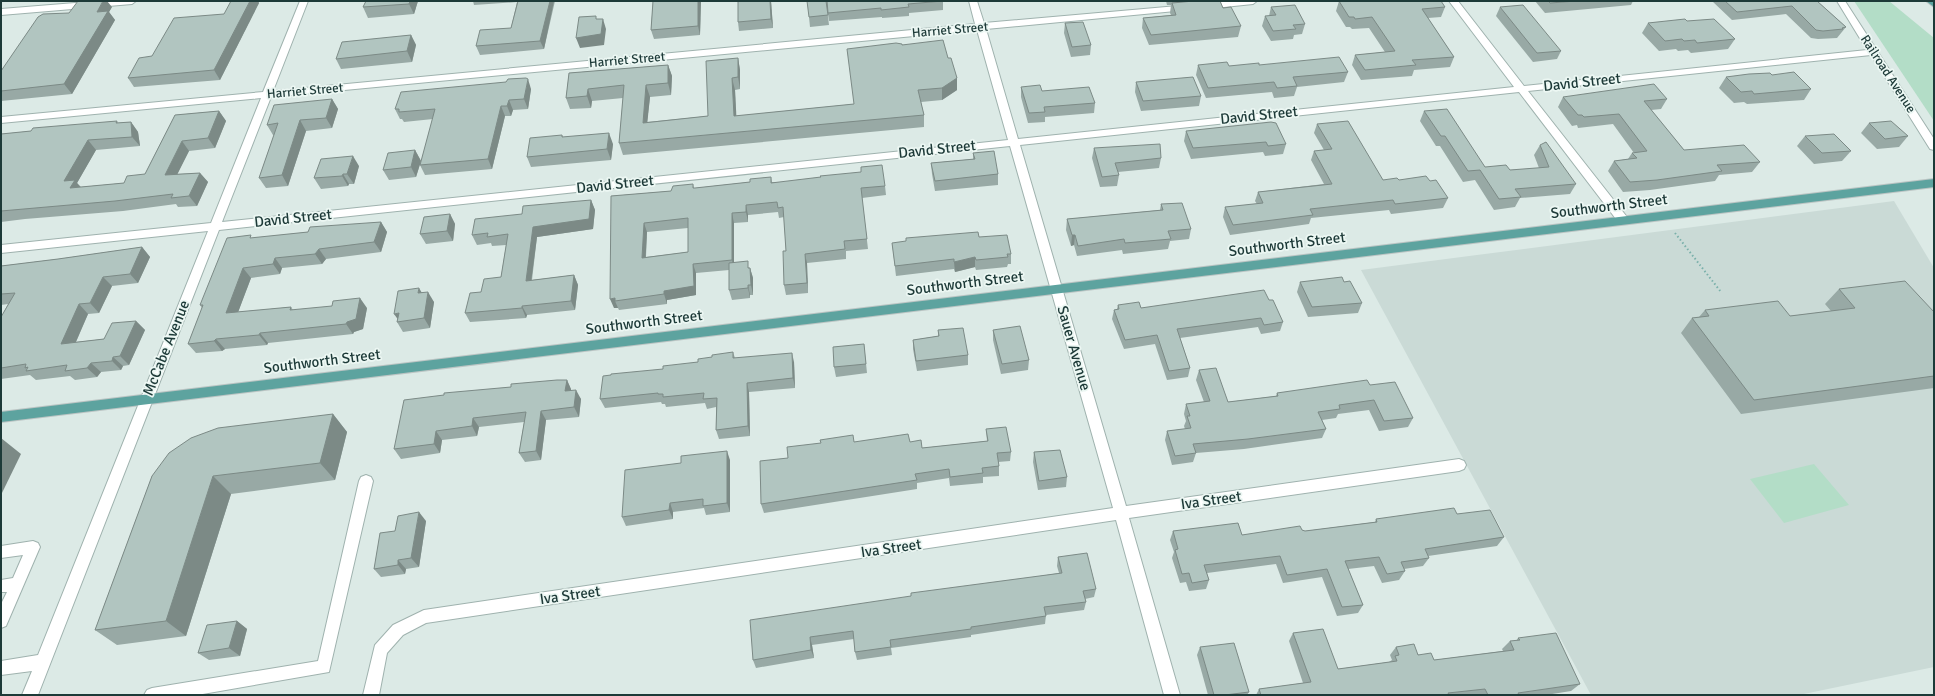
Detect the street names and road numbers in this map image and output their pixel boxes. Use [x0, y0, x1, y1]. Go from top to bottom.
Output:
street label: Harriet Street [911, 19, 989, 41]
street label: Railroad Avenue [1857, 32, 1919, 116]
street label: Harriet Street [588, 49, 666, 71]
street label: David Street [1542, 69, 1622, 95]
street label: Harriet Street [266, 80, 344, 102]
street label: David Street [1219, 102, 1299, 128]
street label: David Street [897, 136, 977, 162]
street label: David Street [575, 171, 655, 197]
street label: Southworth Street [1550, 190, 1668, 222]
street label: David Street [253, 205, 333, 231]
street label: Southworth Street [1228, 228, 1346, 260]
street label: Southworth Street [906, 267, 1024, 299]
street label: McCabe Avenue [139, 298, 193, 398]
street label: Sauer Avenue [1053, 304, 1095, 392]
street label: Southworth Street [585, 306, 703, 338]
street label: Southworth Street [263, 345, 381, 377]
street label: Iva Street [1179, 487, 1243, 513]
street label: Iva Street [859, 535, 923, 561]
street label: Iva Street [538, 582, 602, 608]

